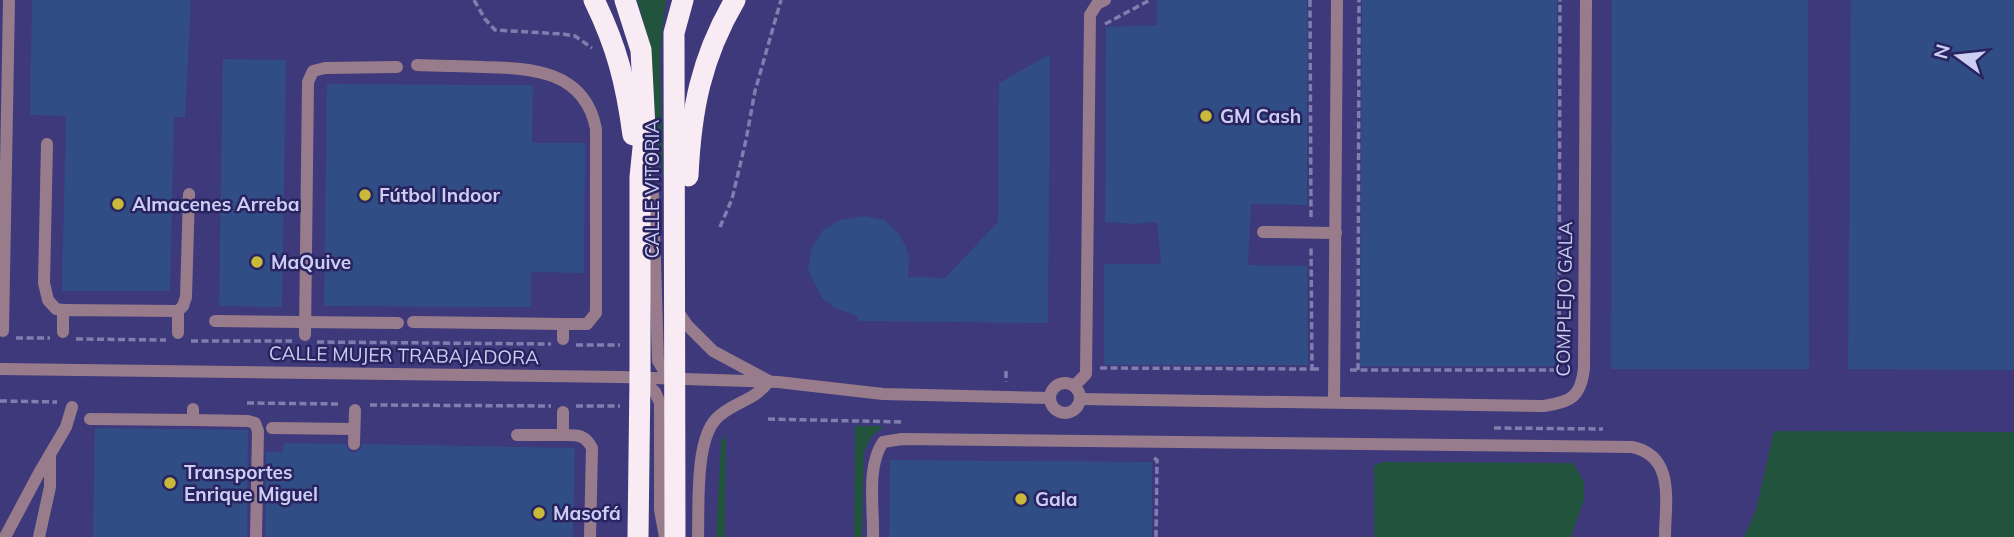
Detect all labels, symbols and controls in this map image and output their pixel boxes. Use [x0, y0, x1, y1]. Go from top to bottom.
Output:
north arrow [1923, 21, 1993, 91]
text: N [1928, 42, 1955, 62]
place label: GM Cash [1220, 104, 1301, 128]
marker: GM Cash [1198, 108, 1214, 124]
street label: CALLE VITORIA [640, 119, 664, 259]
place label: Fútbol Indoor [379, 183, 500, 207]
marker: Fútbol Indoor [357, 187, 373, 203]
place label: Almacenes Arreba [132, 192, 299, 216]
marker: Almacenes Arreba [110, 196, 126, 212]
street label: COMPLEJO GALA [1551, 221, 1577, 377]
place label: MaQuive [271, 250, 351, 274]
marker: MaQuive [249, 254, 265, 270]
street label: CALLE MUJER TRABAJADORA [269, 341, 539, 369]
place label: Transportes Enrique Miguel [184, 460, 318, 506]
marker: Transportes Enrique Miguel [162, 475, 178, 491]
place label: Gala [1035, 487, 1078, 511]
marker: Gala [1013, 491, 1029, 507]
place label: Masofá [553, 501, 621, 525]
marker: Masofá [531, 505, 547, 521]

